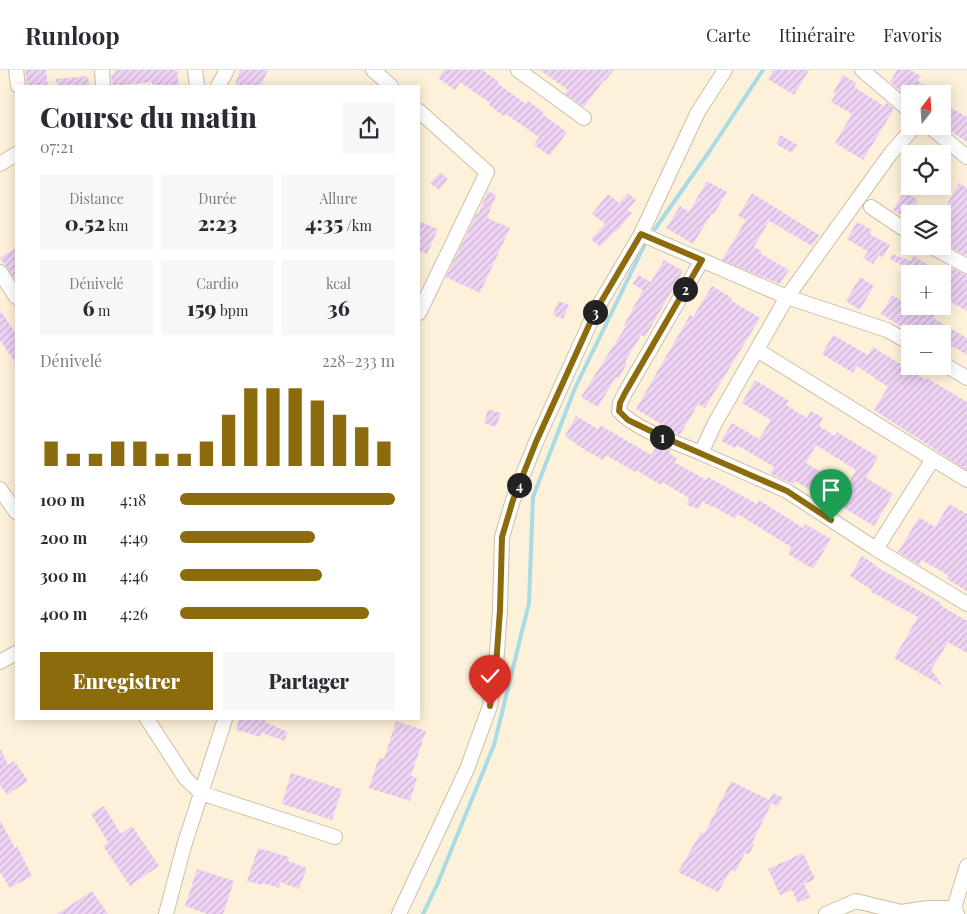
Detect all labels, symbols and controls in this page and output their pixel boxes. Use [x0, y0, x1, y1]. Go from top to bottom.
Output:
text: Runloop [25, 19, 120, 51]
text: Carte [706, 23, 751, 47]
text: Itinéraire [779, 23, 855, 47]
text: Favoris [883, 23, 942, 47]
north arrow [901, 85, 951, 135]
map controls [901, 85, 951, 375]
text: Course du matin [40, 98, 257, 135]
button: share [343, 102, 395, 154]
text: 07:21 [40, 136, 74, 157]
button: locate [901, 145, 951, 195]
text: Distance [69, 189, 124, 208]
text: Durée [198, 189, 237, 208]
text: Allure [320, 189, 358, 208]
button: layers [901, 205, 951, 255]
text: 0.52 [65, 208, 105, 236]
text: 2:23 [198, 208, 237, 236]
text: 4:35 [305, 208, 343, 236]
text: km [105, 216, 128, 235]
text: /km [343, 216, 372, 235]
button: + [901, 265, 951, 315]
text: Dénivelé [69, 274, 124, 293]
text: Cardio [196, 274, 239, 293]
text: kcal [326, 274, 351, 293]
pin: 2 [672, 276, 698, 302]
text: 2 [682, 280, 689, 299]
text: 6 [82, 293, 95, 321]
text: 159 [187, 293, 216, 321]
text: 36 [327, 293, 350, 321]
pin: 3 [582, 300, 608, 324]
text: m [95, 301, 111, 320]
text: bpm [216, 301, 248, 320]
text: 3 [592, 303, 599, 322]
button: − [901, 325, 951, 375]
text: Dénivelé [40, 350, 102, 371]
text: 228–233 m [322, 350, 395, 371]
pin: 1 [650, 424, 674, 450]
text: 1 [660, 428, 665, 447]
pin [810, 469, 852, 520]
pin: 4 [506, 472, 532, 498]
text: 4 [516, 476, 523, 495]
icon: arrive [817, 476, 845, 504]
text: 100 m [40, 489, 85, 510]
text: 4:18 [120, 489, 146, 510]
text: 200 m [40, 527, 87, 548]
text: 4:49 [120, 527, 148, 548]
text: 300 m [40, 565, 87, 586]
text: 4:46 [120, 565, 148, 586]
text: 400 m [40, 603, 87, 624]
text: 4:26 [120, 603, 148, 624]
button: Enregistrer [40, 652, 213, 710]
button: Partager [223, 652, 395, 710]
pin [469, 655, 511, 706]
icon: check [476, 662, 504, 690]

